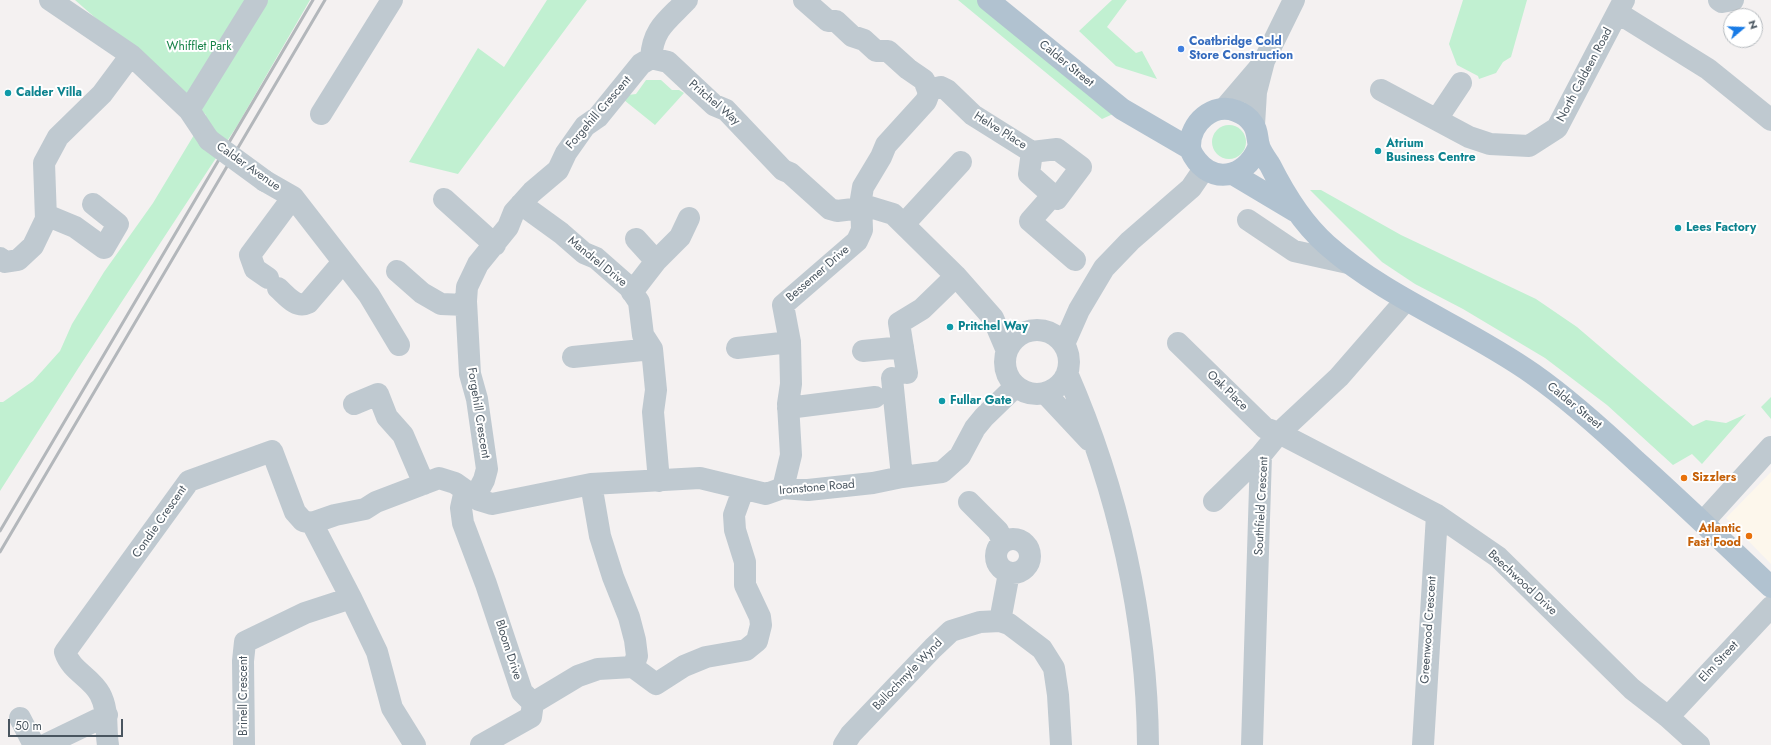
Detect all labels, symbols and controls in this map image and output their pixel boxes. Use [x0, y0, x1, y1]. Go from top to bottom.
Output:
north arrow [1723, 8, 1763, 48]
text: N [1744, 18, 1762, 31]
street label: North Caldeen Road [1554, 25, 1616, 125]
place label: Coatbridge Cold Store Construction [1189, 35, 1293, 63]
street label: Calder Street [1036, 38, 1096, 90]
park label: Whifflet Park [167, 40, 231, 54]
marker: Coatbridge Cold Store Construction [1176, 44, 1186, 54]
street label: Forgehill Crescent [563, 74, 635, 152]
street label: Pritchel Way [685, 77, 743, 129]
place label: Calder Villa [16, 86, 82, 100]
marker: Calder Villa [3, 88, 13, 98]
street label: Helve Place [971, 109, 1029, 153]
place label: Atrium Business Centre [1386, 137, 1476, 165]
street label: Calder Avenue [213, 140, 283, 194]
marker: Atrium Business Centre [1373, 146, 1383, 156]
place label: Lees Factory [1686, 221, 1756, 235]
marker: Lees Factory [1673, 223, 1683, 233]
street label: Mandrel Drive [565, 234, 629, 290]
street label: Bessemer Drive [784, 243, 852, 305]
place label: Pritchel Way [958, 320, 1028, 334]
marker: Pritchel Way [945, 322, 955, 332]
street label: Forgehill Crescent [464, 366, 492, 460]
street label: Oak Place [1204, 368, 1250, 414]
street label: Calder Street [1544, 380, 1604, 432]
place label: Fullar Gate [950, 394, 1012, 408]
marker: Fullar Gate [937, 396, 947, 406]
street label: Southfield Crescent [1252, 456, 1272, 556]
place label: Sizzlers [1692, 471, 1736, 485]
marker: Sizzlers [1679, 473, 1689, 483]
street label: Ironstone Road [779, 478, 855, 498]
street label: Condie Crescent [130, 483, 190, 561]
place label: Atlantic Fast Food [1688, 522, 1741, 550]
marker: Atlantic Fast Food [1744, 531, 1754, 541]
street label: Beechwood Drive [1484, 547, 1560, 619]
street label: Greenwood Crescent [1418, 576, 1440, 684]
street label: Bloom Drive [492, 618, 524, 682]
street label: Ballochmyle Wynd [870, 636, 946, 714]
street label: Elm Street [1696, 638, 1742, 686]
street label: Brinell Crescent [237, 656, 251, 736]
scale bar [10, 711, 125, 737]
text: 50 m [15, 717, 42, 735]

